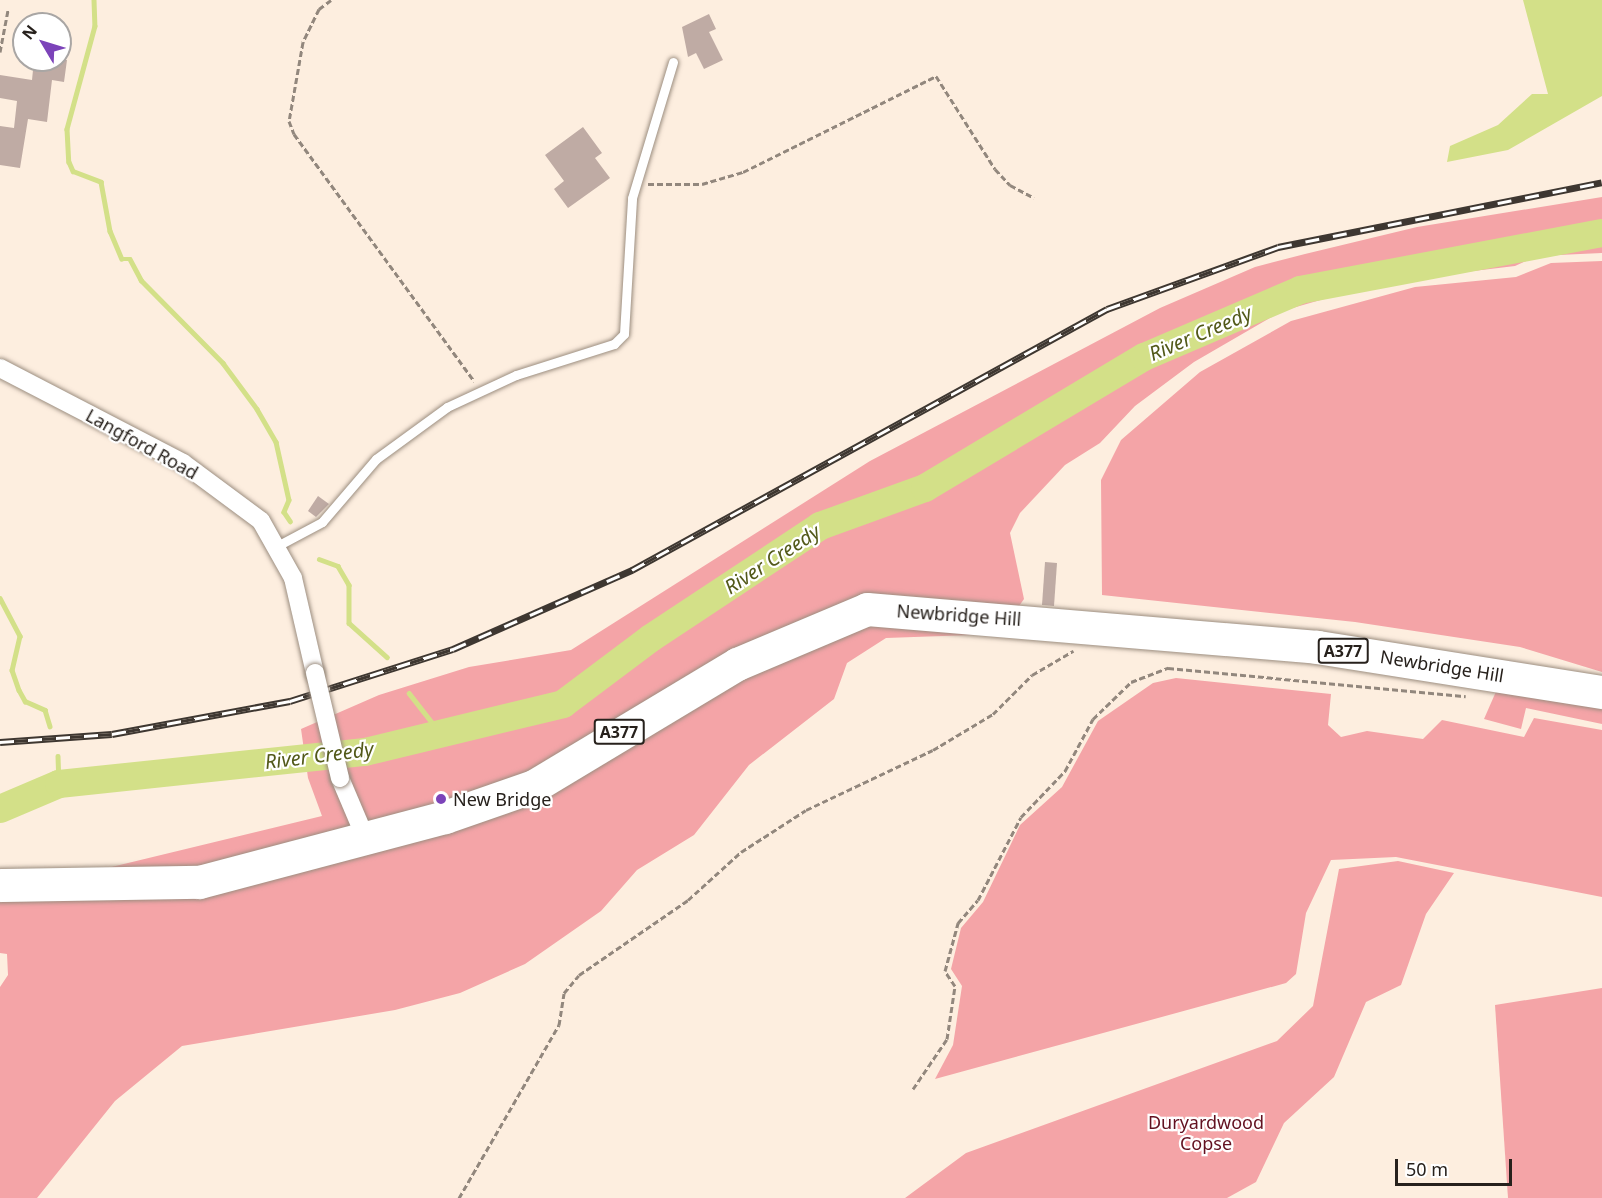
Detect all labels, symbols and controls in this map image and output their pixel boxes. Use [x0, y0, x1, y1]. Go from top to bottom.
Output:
north arrow [12, 12, 72, 72]
text: N [17, 20, 42, 44]
water label: River Creedy [1145, 301, 1255, 365]
street label: Langford Road [82, 404, 202, 484]
water label: River Creedy [720, 519, 824, 599]
street label: Newbridge Hill [896, 600, 1022, 630]
road number: A377 [1318, 638, 1368, 664]
street label: Newbridge Hill [1379, 646, 1505, 686]
road number: A377 [594, 719, 644, 745]
water label: River Creedy [263, 736, 375, 774]
place label: New Bridge [453, 788, 551, 810]
marker: New Bridge [434, 792, 448, 806]
park label: Duryardwood Copse [1148, 1112, 1264, 1154]
scale bar [1398, 1147, 1515, 1185]
text: 50 m [1406, 1157, 1448, 1181]

